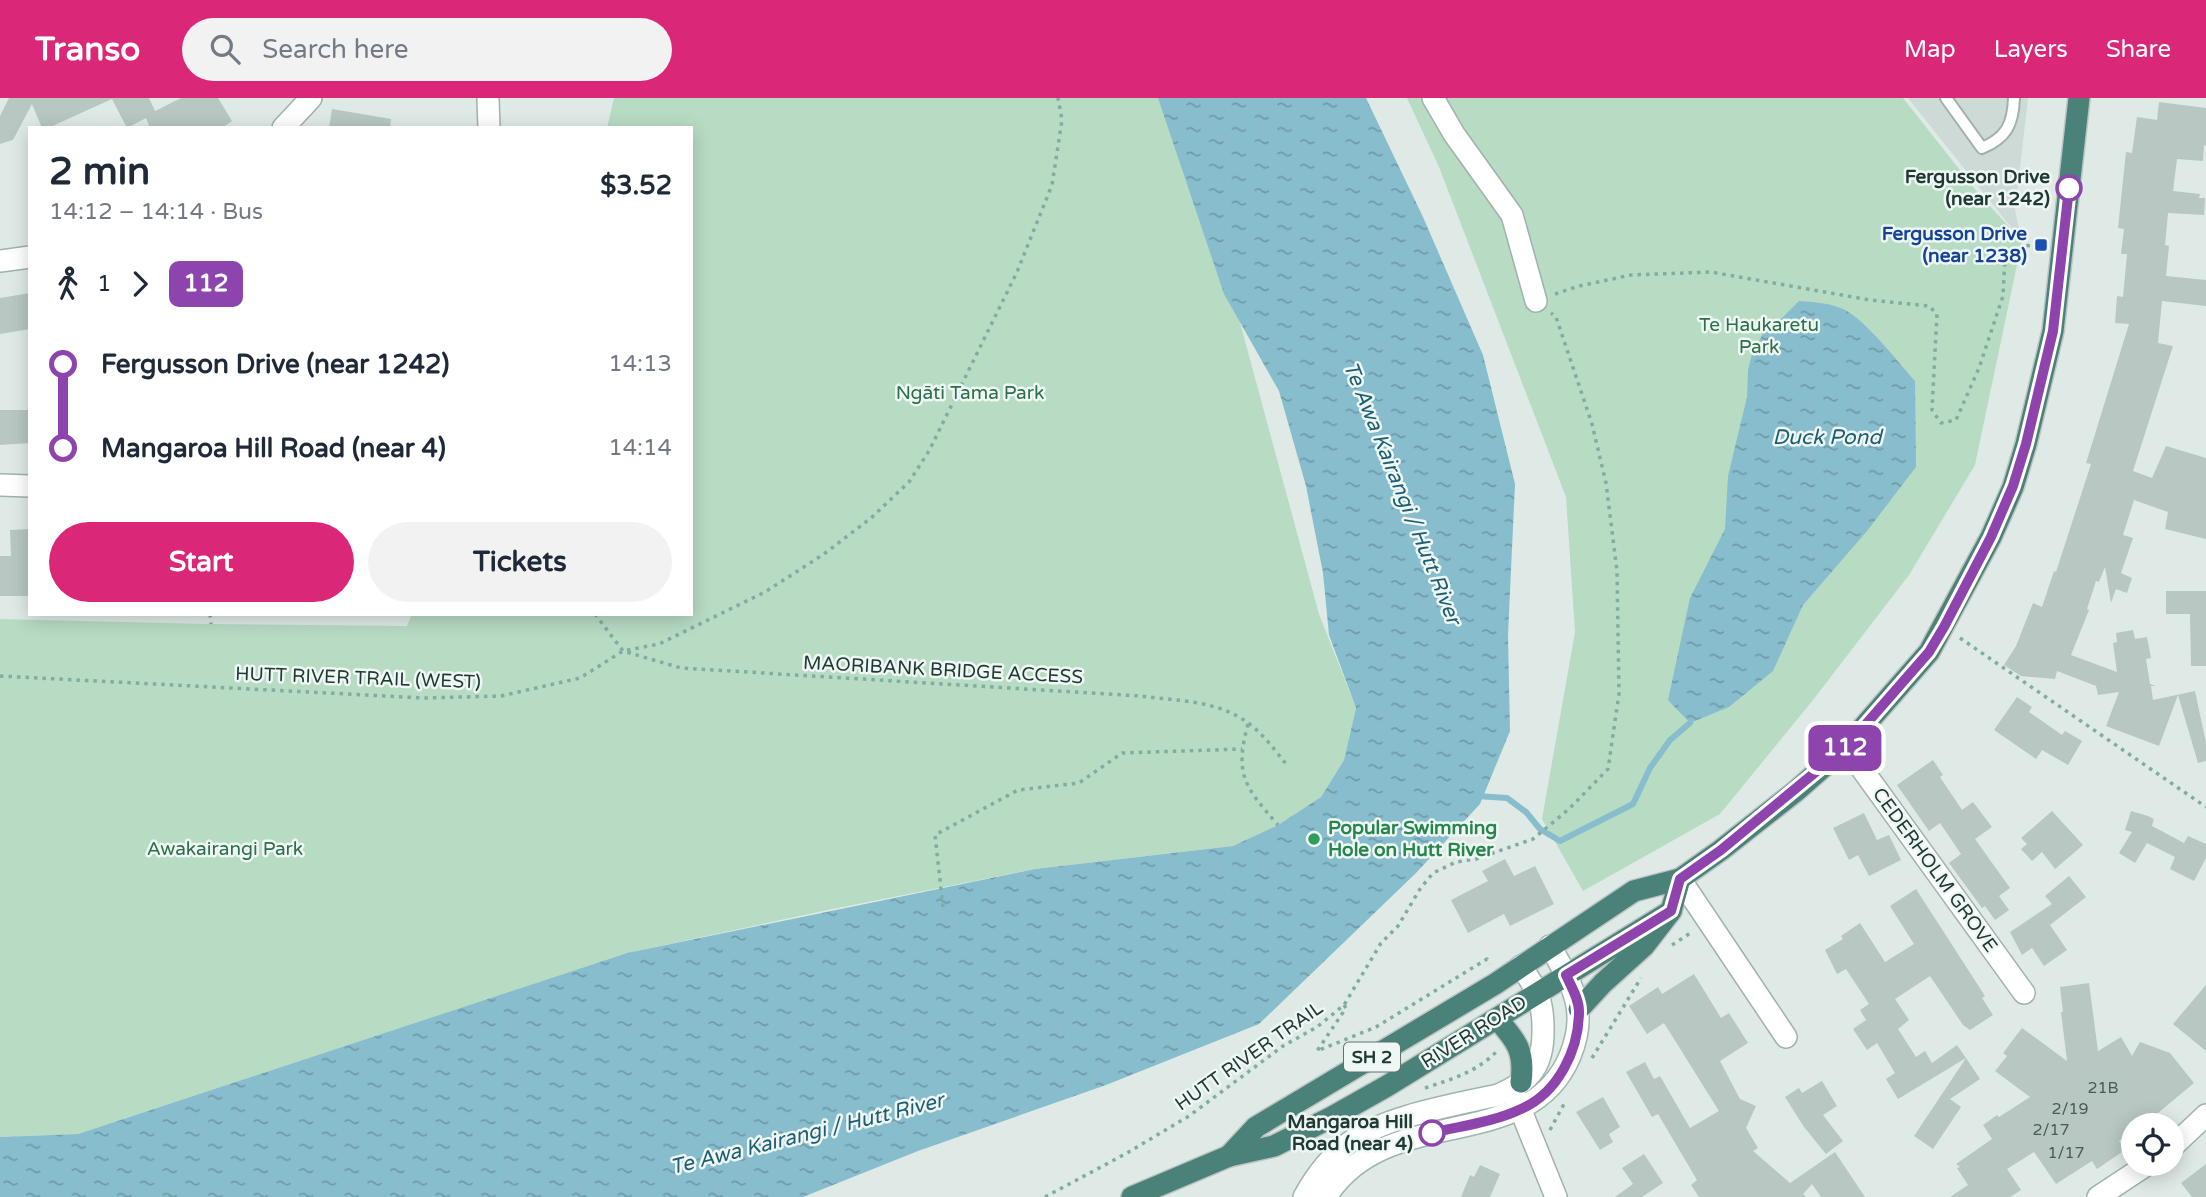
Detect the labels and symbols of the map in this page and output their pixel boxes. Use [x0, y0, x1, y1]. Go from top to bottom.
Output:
place label: Fergusson Drive (near 1242) [1905, 166, 2050, 210]
marker: Fergusson Drive (near 1242) [2056, 175, 2082, 201]
place label: Fergusson Drive (near 1238) [1882, 223, 2027, 267]
marker: Fergusson Drive (near 1238) [2033, 237, 2049, 253]
park label: Te Haukaretu Park [1699, 314, 1819, 358]
water label: Te Awa Kairangi / Hutt River [1338, 358, 1467, 631]
park label: Ngāti Tama Park [896, 382, 1044, 404]
water label: Duck Pond [1772, 425, 1884, 450]
street label: MAORIBANK BRIDGE ACCESS [803, 652, 1083, 688]
street label: HUTT RIVER TRAIL (WEST) [235, 663, 481, 693]
line badge: 112 [1805, 725, 1885, 771]
street label: CEDERHOLM GROVE [1868, 784, 2002, 956]
place label: Popular Swimming Hole on Hutt River [1328, 817, 1497, 861]
marker: Popular Swimming Hole on Hutt River [1306, 831, 1322, 847]
park label: Awakairangi Park [147, 838, 303, 860]
street label: RIVER ROAD [1417, 991, 1531, 1073]
street label: HUTT RIVER TRAIL [1171, 997, 1327, 1115]
road number: SH 2 [1344, 1042, 1400, 1072]
house number: 21B [2087, 1078, 2119, 1098]
water label: Te Awa Kairangi / Hutt River [668, 1087, 949, 1180]
house number: 2/19 [2051, 1099, 2089, 1119]
place label: Mangaroa Hill Road (near 4) [1287, 1111, 1413, 1155]
marker: Mangaroa Hill Road (near 4) [1419, 1120, 1445, 1146]
house number: 2/17 [2032, 1120, 2070, 1140]
house number: 1/17 [2047, 1143, 2085, 1163]

